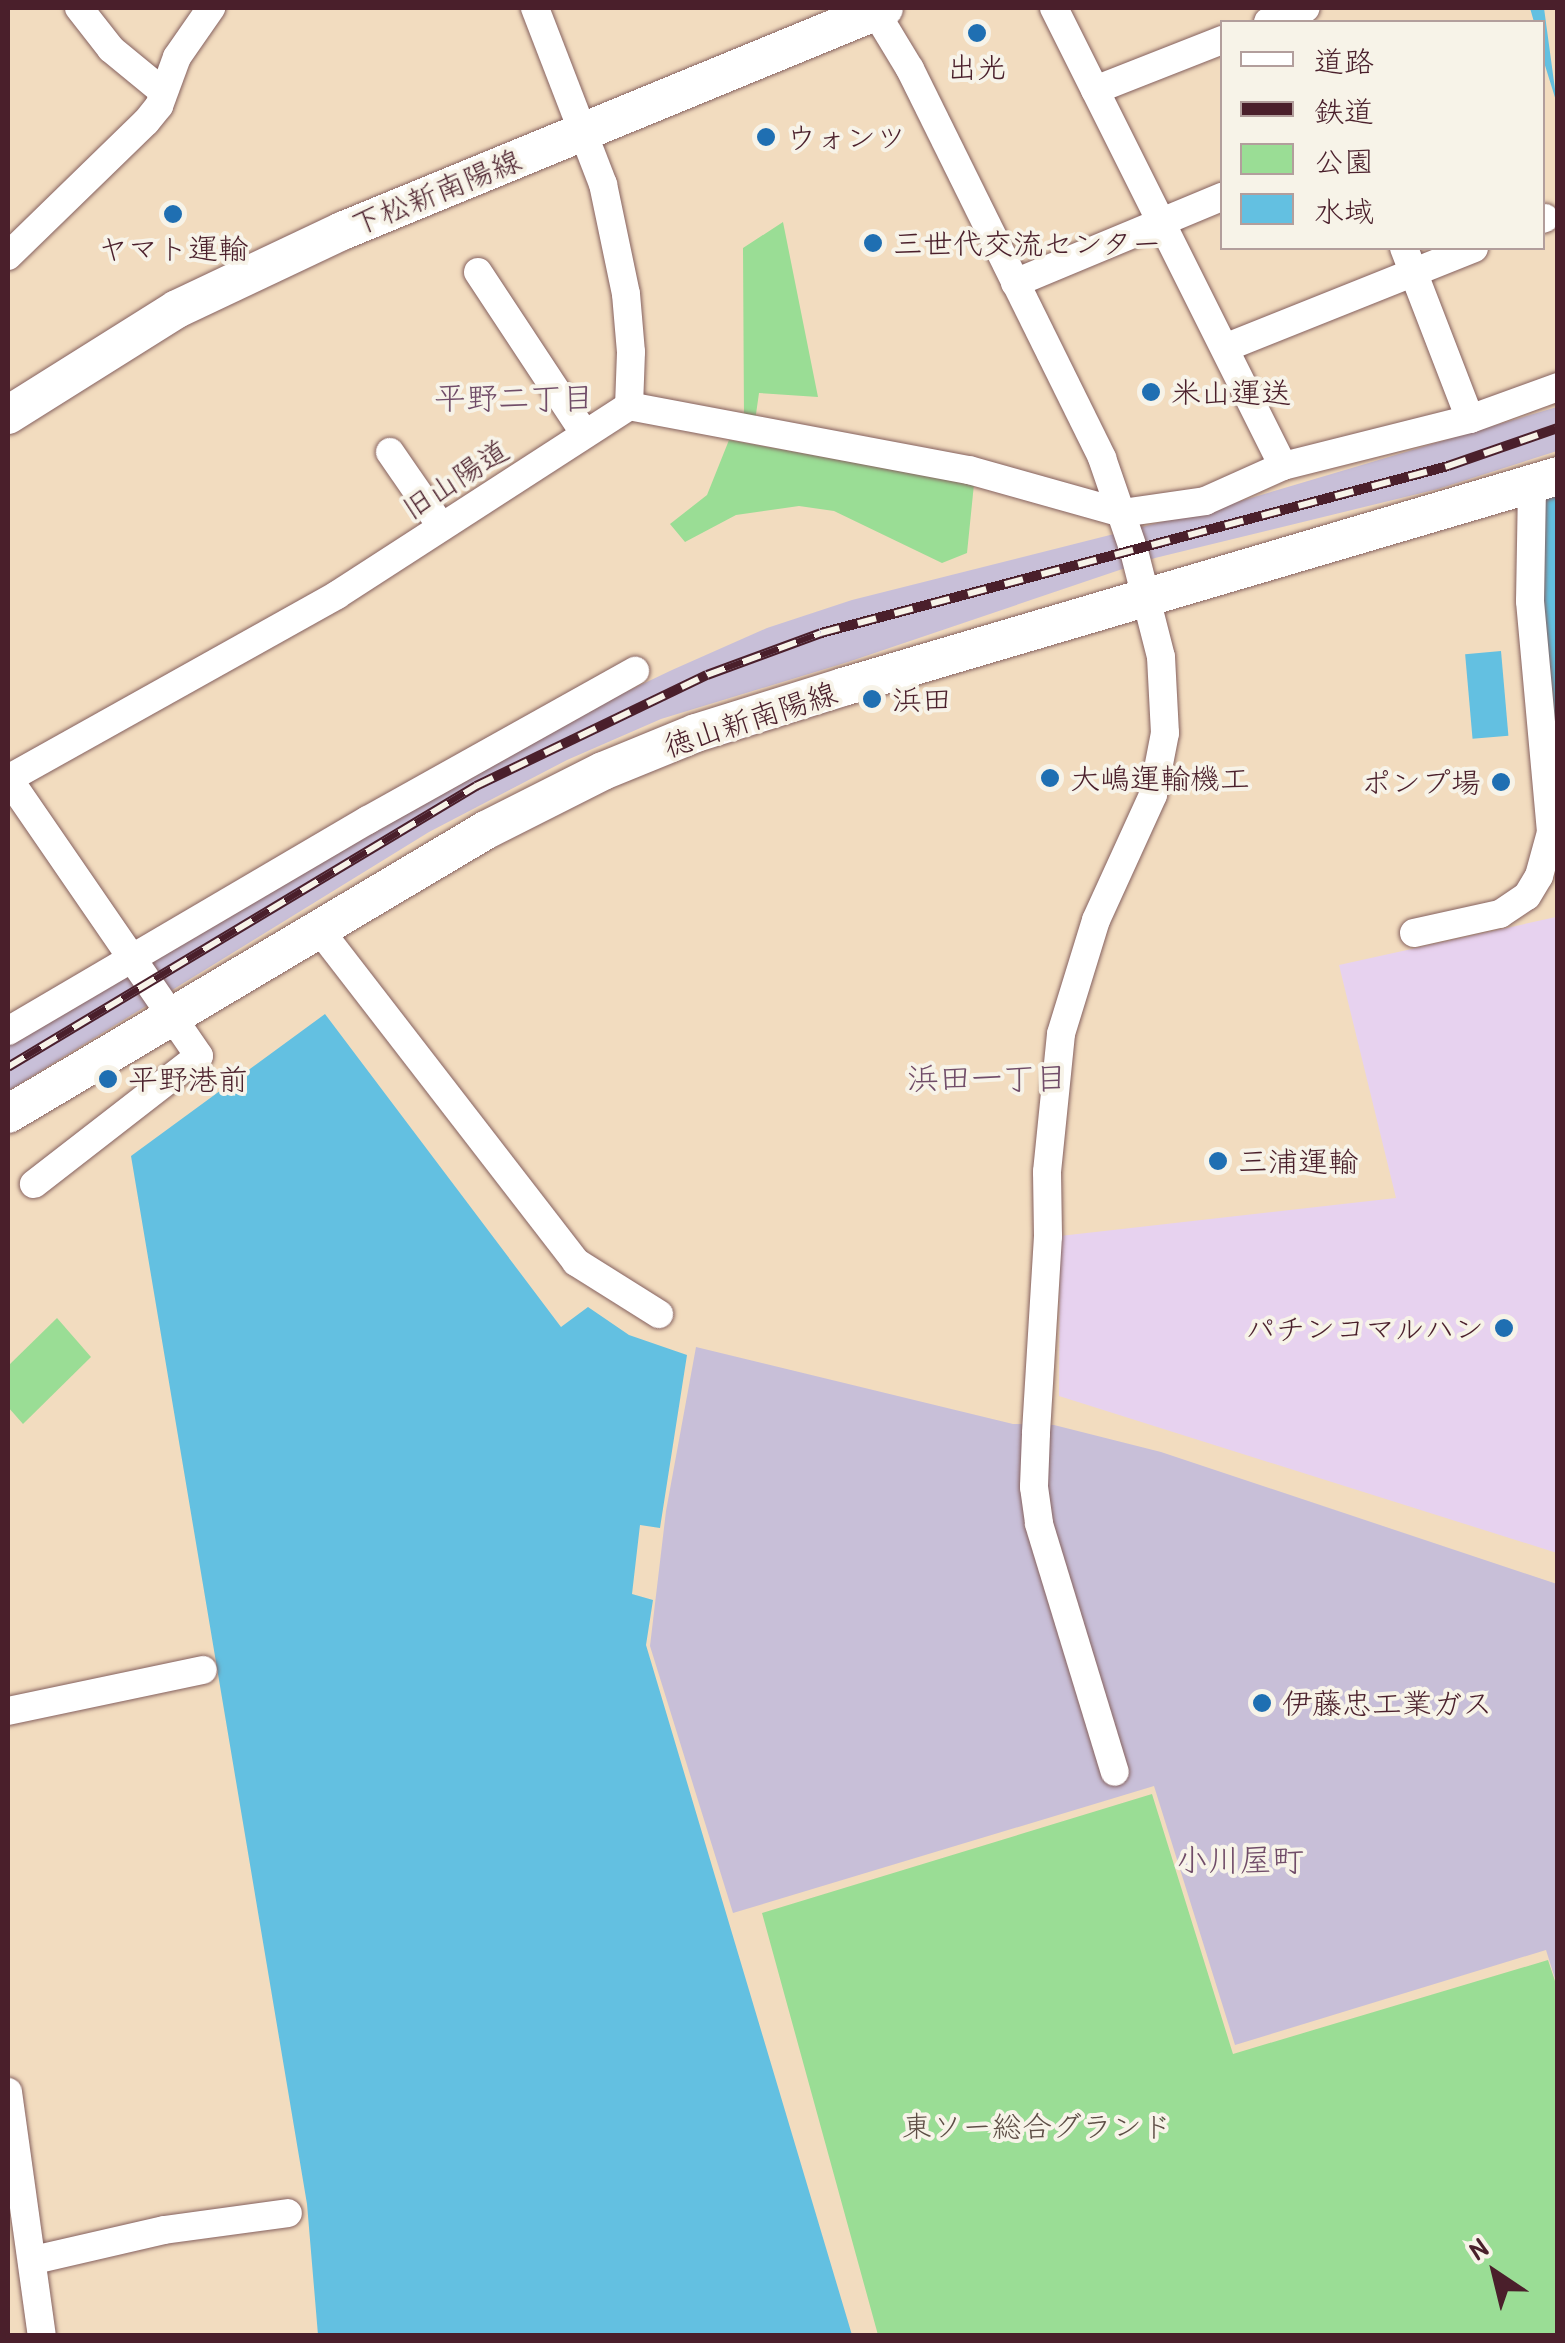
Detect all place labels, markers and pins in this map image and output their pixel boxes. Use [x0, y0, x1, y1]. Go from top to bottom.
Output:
marker: 出光 [966, 22, 988, 44]
place label: 出光 [947, 49, 1007, 85]
place label: ウォンツ [786, 119, 906, 155]
marker: ウォンツ [755, 126, 777, 148]
marker: ヤマト運輸 [162, 203, 184, 225]
place label: 三世代交流センター [893, 225, 1163, 261]
place label: ヤマト運輸 [98, 230, 248, 266]
marker: 三世代交流センター [862, 232, 884, 254]
place label: 米山運送 [1171, 374, 1291, 410]
marker: 米山運送 [1140, 381, 1162, 403]
place label: 浜田 [892, 681, 952, 717]
marker: 浜田 [861, 688, 883, 710]
place label: 大嶋運輸機工 [1070, 760, 1250, 796]
place label: ポンプ場 [1361, 764, 1481, 800]
marker: 大嶋運輸機工 [1039, 767, 1061, 789]
marker: ポンプ場 [1490, 771, 1512, 793]
place label: 平野港前 [128, 1061, 248, 1097]
marker: 平野港前 [97, 1068, 119, 1090]
place label: 三浦運輸 [1238, 1143, 1358, 1179]
marker: 三浦運輸 [1207, 1150, 1229, 1172]
place label: パチンコマルハン [1244, 1310, 1484, 1346]
marker: パチンコマルハン [1493, 1317, 1515, 1339]
place label: 伊藤忠工業ガス [1282, 1685, 1492, 1721]
marker: 伊藤忠工業ガス [1251, 1692, 1273, 1714]

